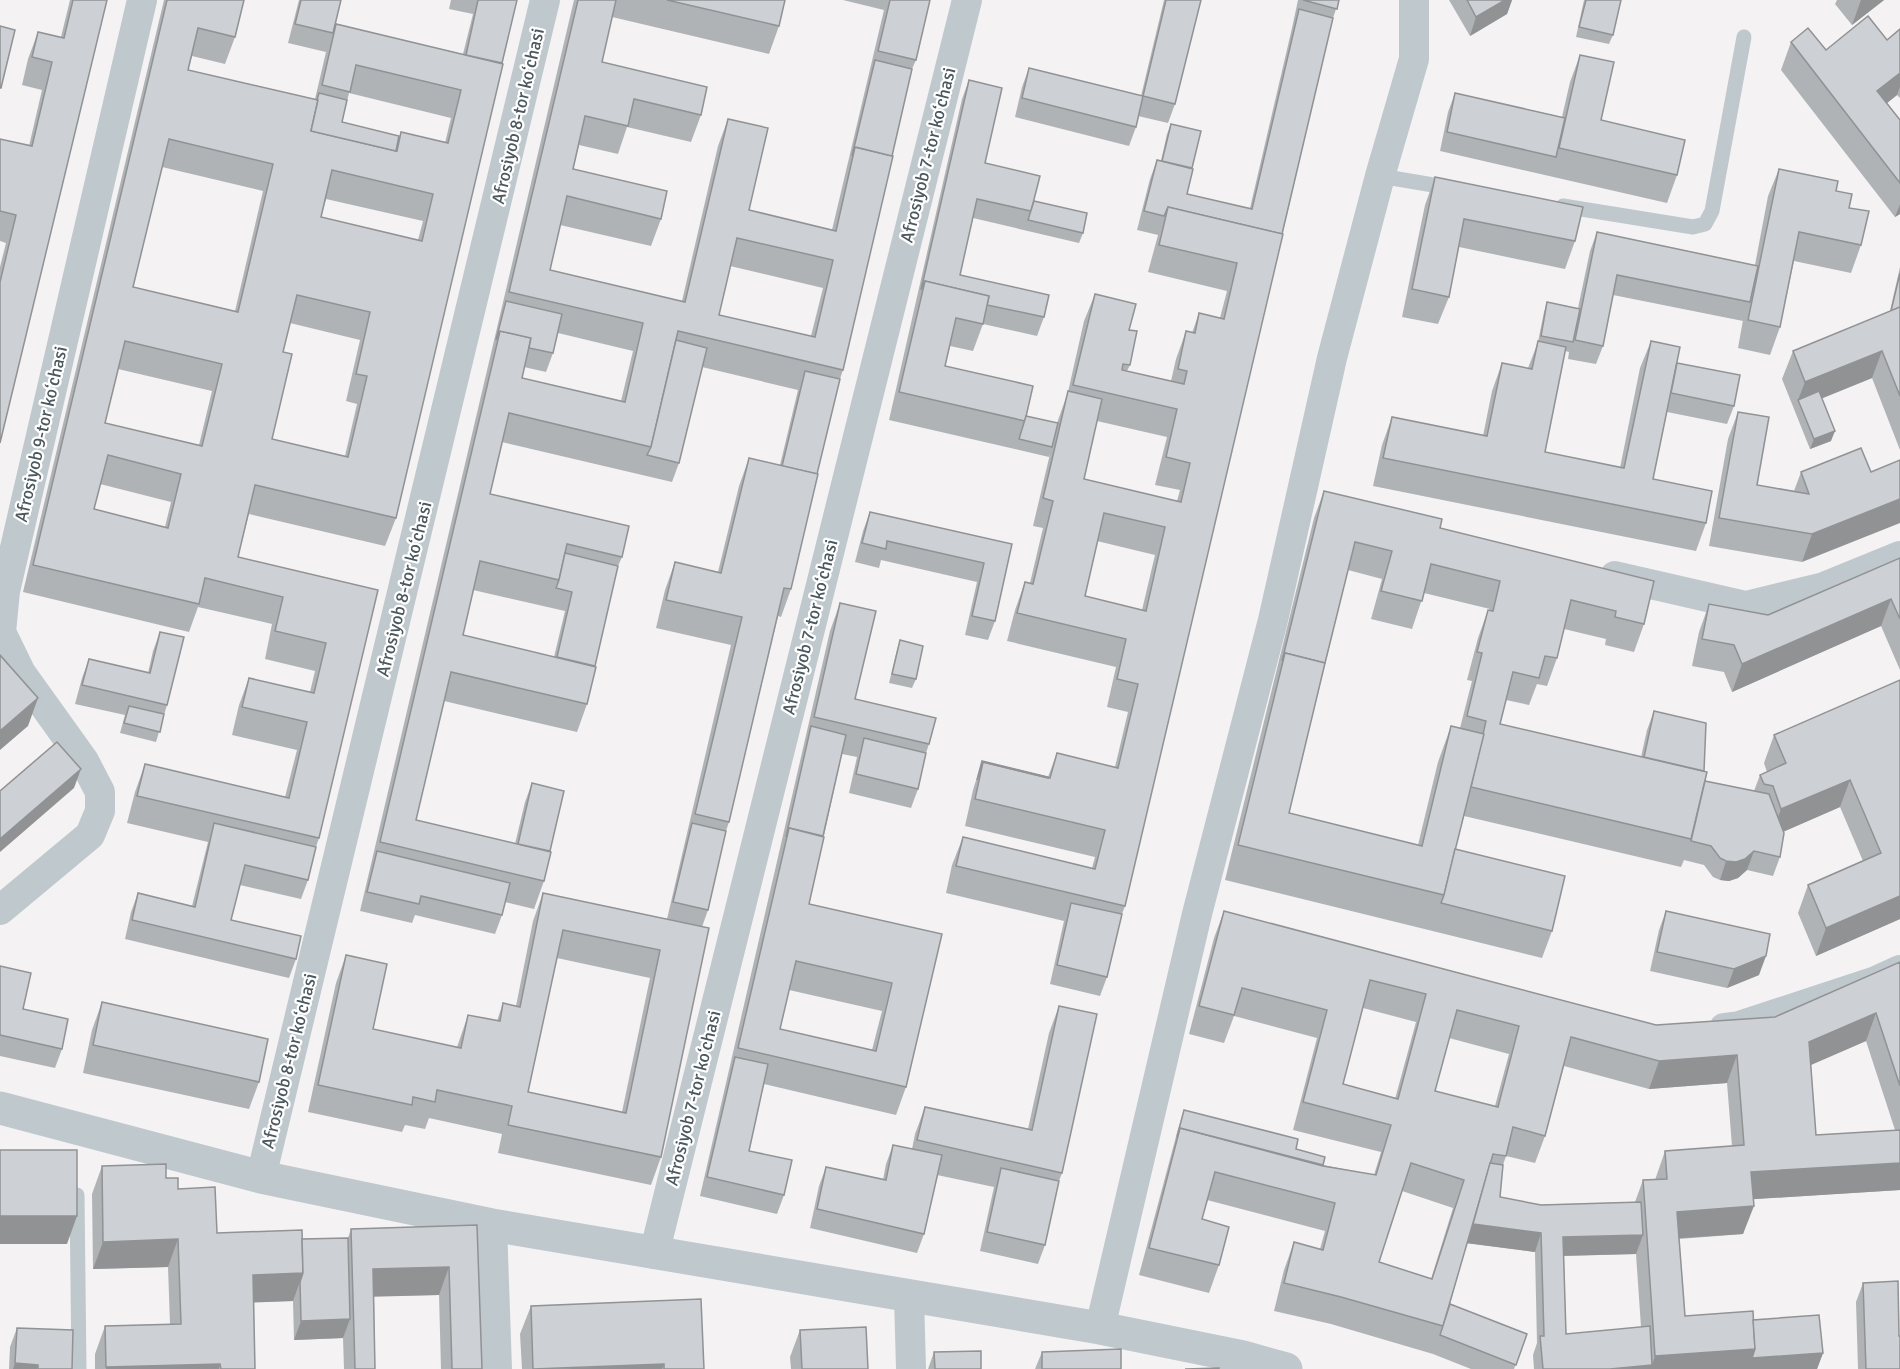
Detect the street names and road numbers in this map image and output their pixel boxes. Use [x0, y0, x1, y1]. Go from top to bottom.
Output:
street label: Afrosiyob 8-tor koʻchasi [487, 26, 549, 206]
street label: Afrosiyob 7-tor koʻchasi [896, 65, 960, 245]
street label: Afrosiyob 9-tor koʻchasi [10, 344, 72, 524]
street label: Afrosiyob 8-tor koʻchasi [372, 499, 436, 679]
street label: Afrosiyob 7-tor koʻchasi [778, 537, 842, 717]
street label: Afrosiyob 8-tor koʻchasi [257, 971, 321, 1151]
street label: Afrosiyob 7-tor koʻchasi [661, 1008, 725, 1188]

